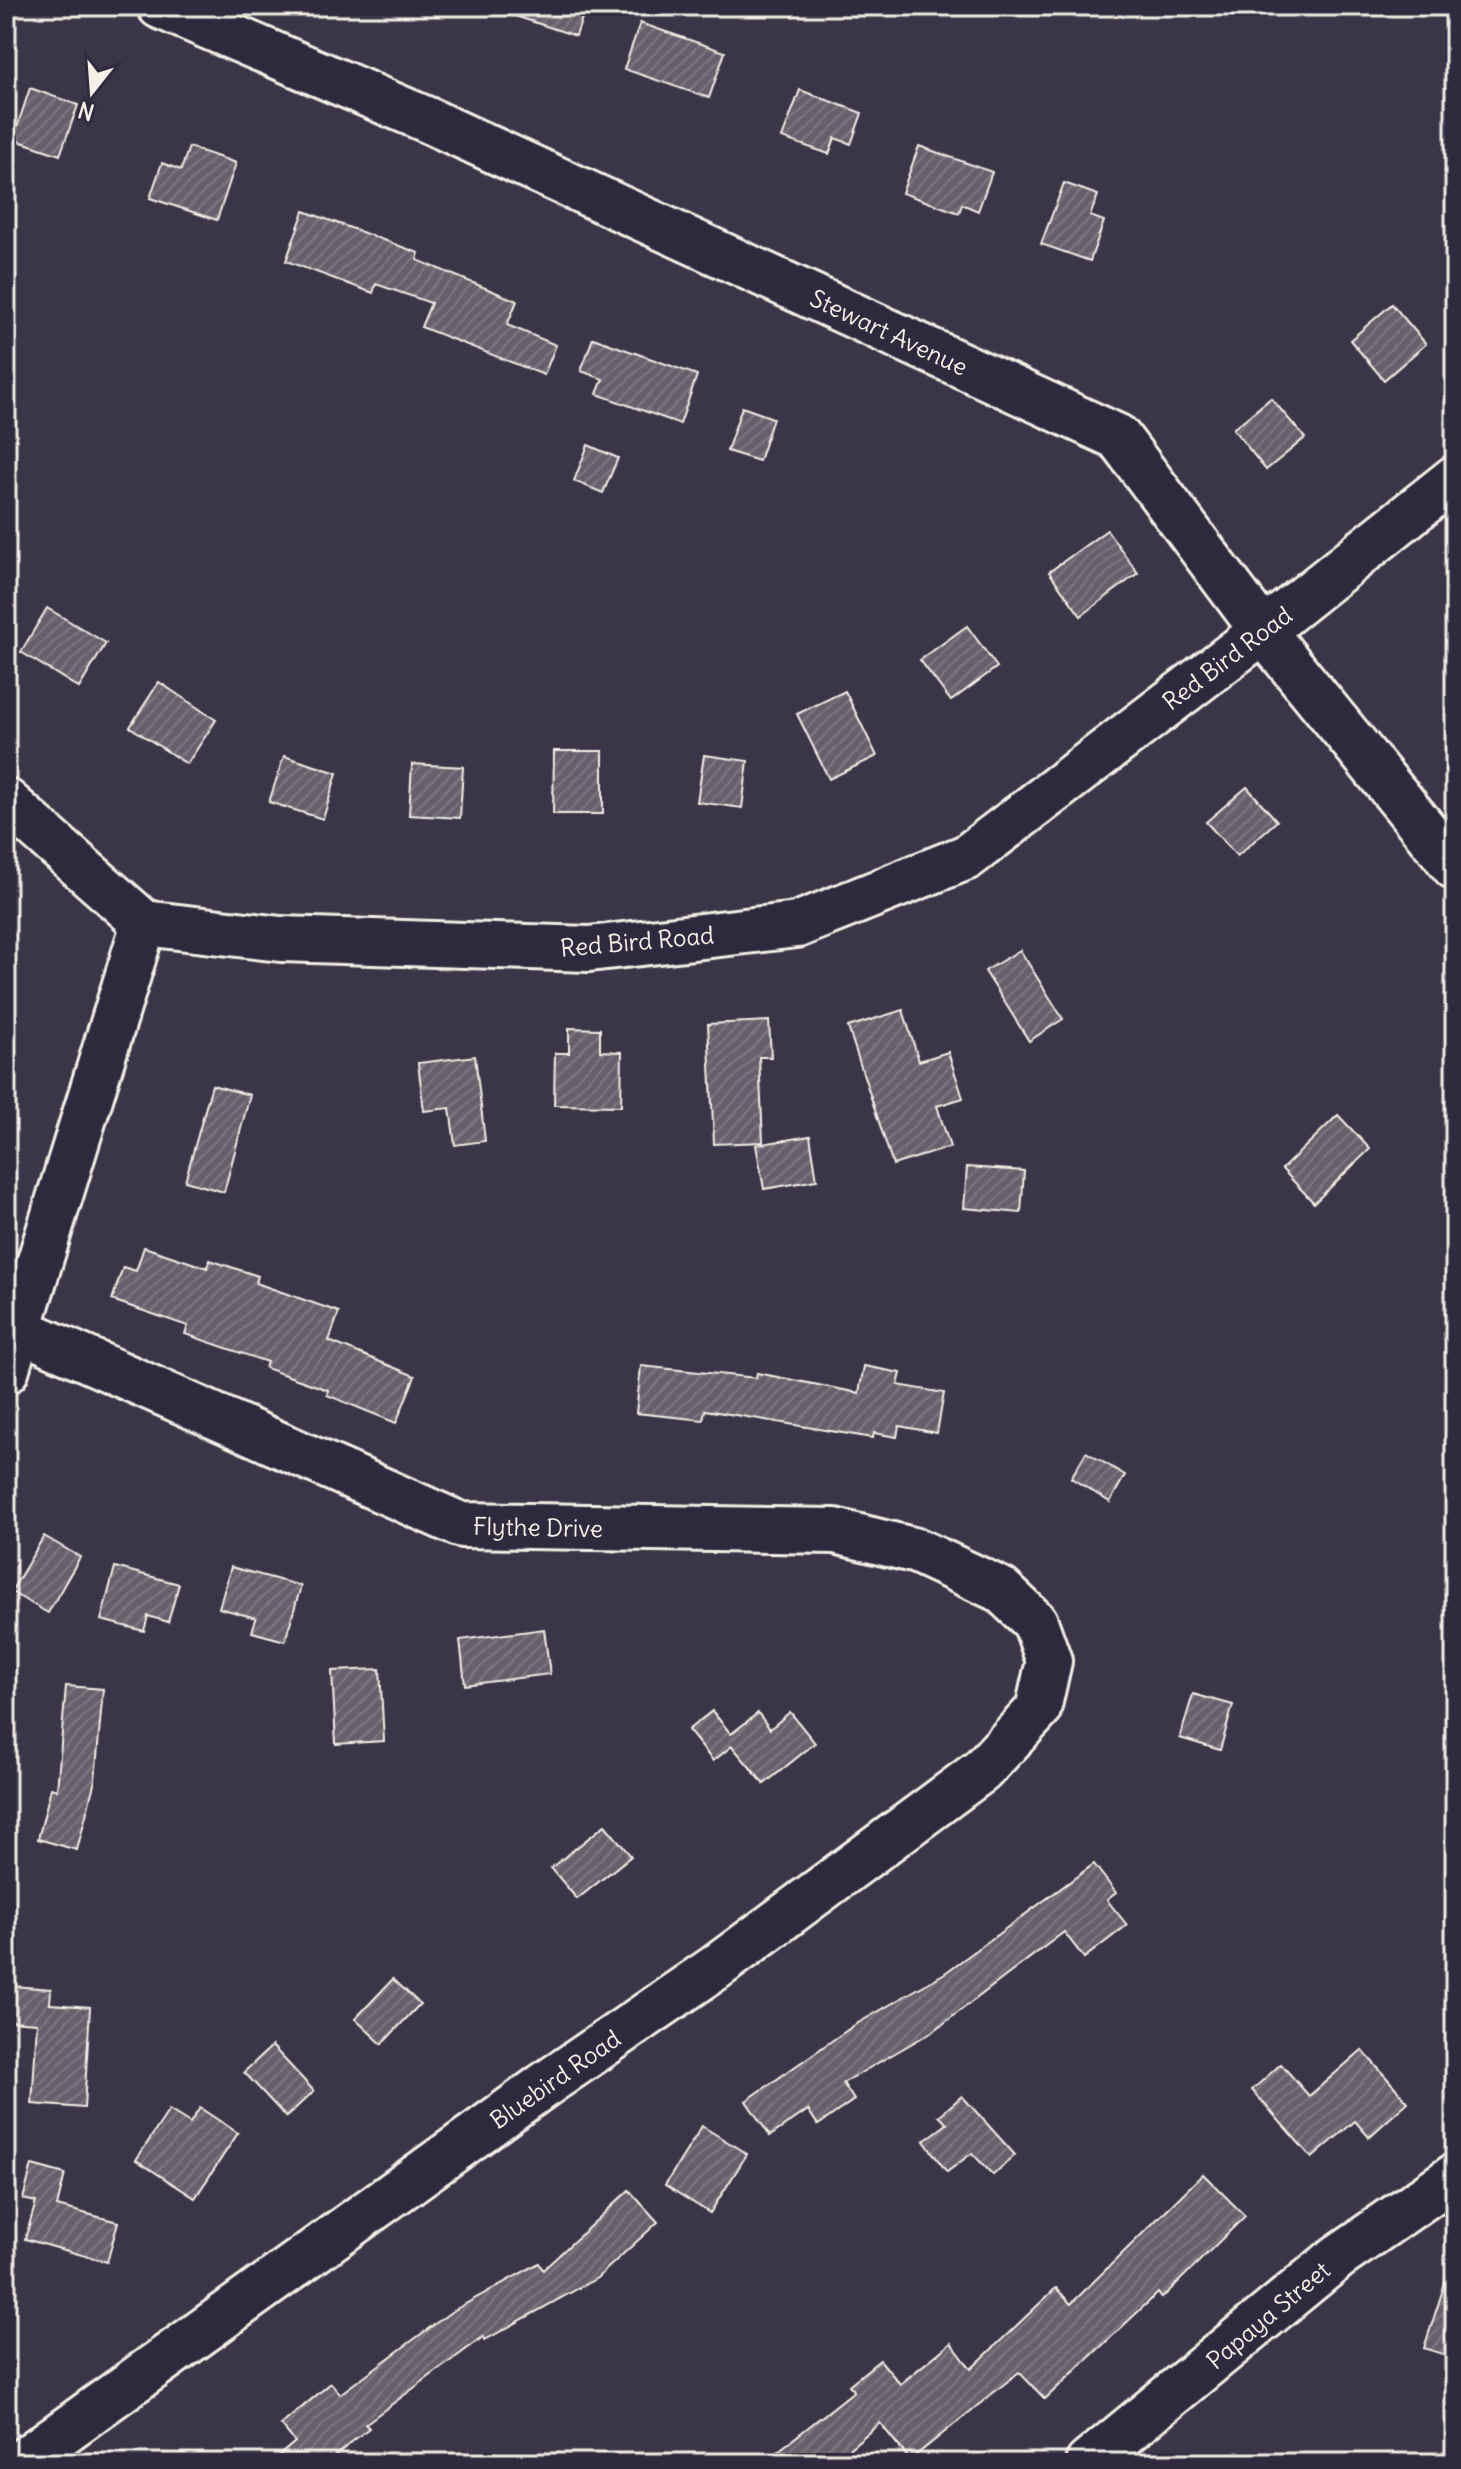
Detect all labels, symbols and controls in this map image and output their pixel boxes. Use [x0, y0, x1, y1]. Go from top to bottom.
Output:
north arrow [52, 52, 132, 132]
text: N [75, 96, 98, 127]
street label: Stewart Avenue [805, 282, 973, 382]
street label: Red Bird Road [1156, 600, 1298, 716]
street label: Red Bird Road [559, 919, 715, 963]
street label: Flythe Drive [473, 1511, 603, 1543]
street label: Bluebird Road [484, 2023, 626, 2135]
street label: Papaya Street [1200, 2255, 1336, 2375]

